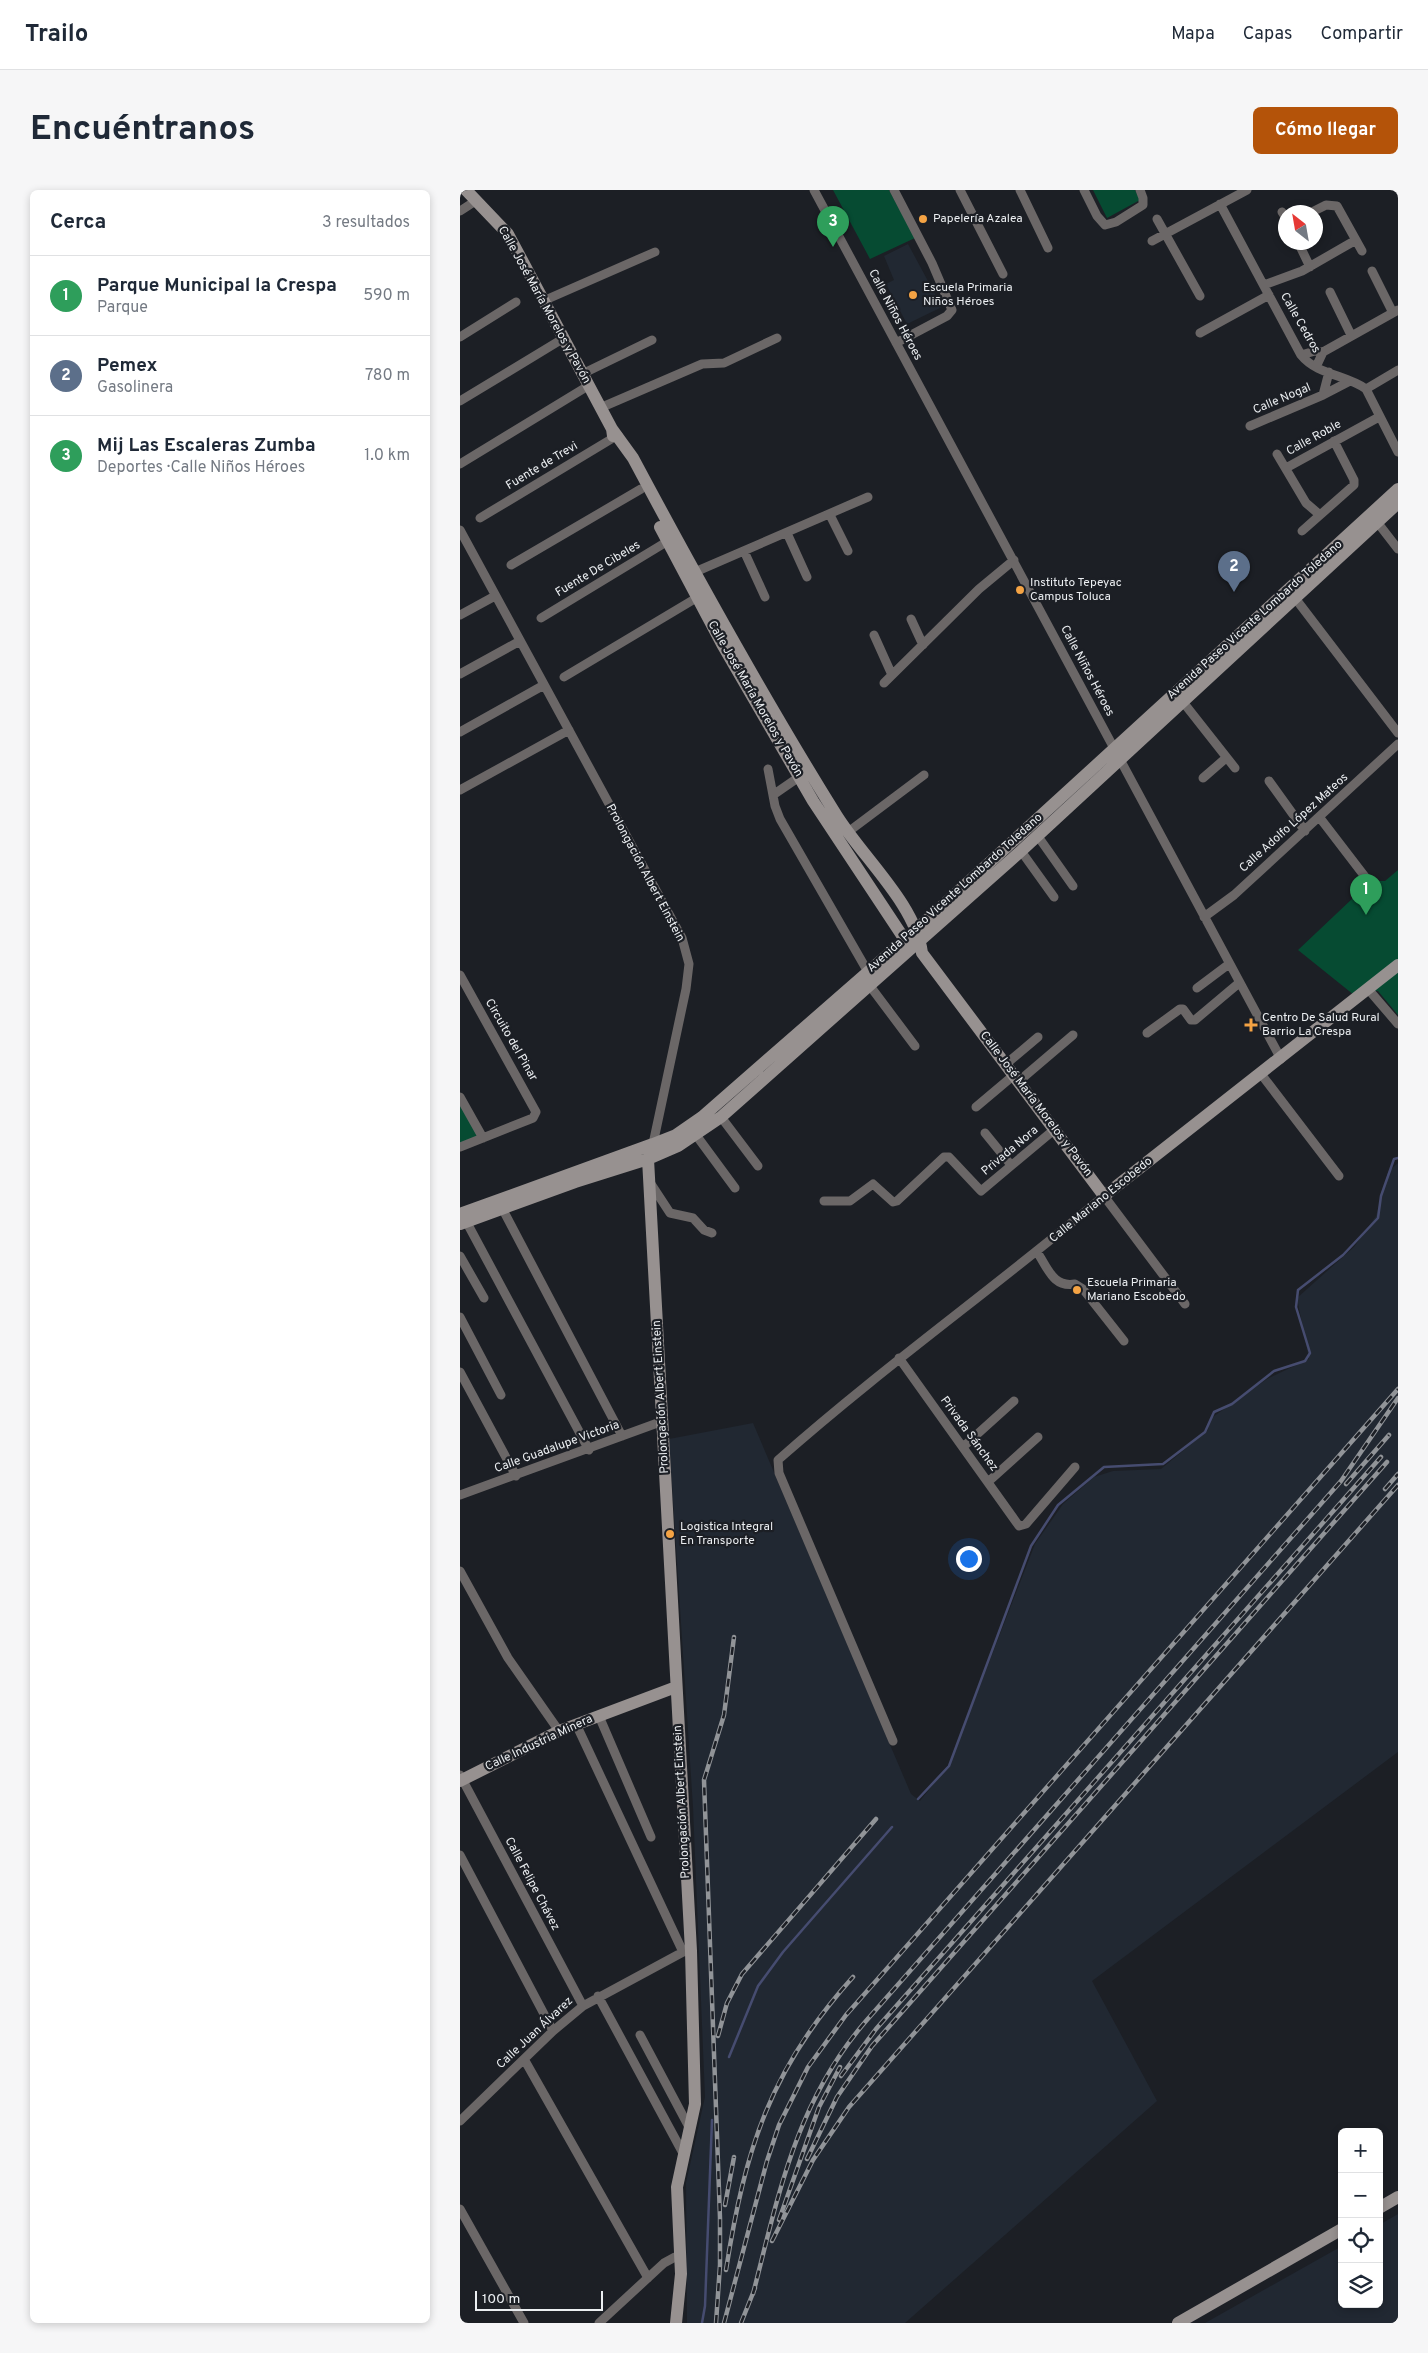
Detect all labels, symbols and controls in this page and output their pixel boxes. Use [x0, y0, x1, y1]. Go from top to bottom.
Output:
text: Trailo [25, 20, 88, 50]
text: Mapa [1171, 23, 1215, 46]
text: Capas [1243, 23, 1292, 46]
text: Compartir [1320, 23, 1403, 46]
button: Cómo llegar [1253, 107, 1398, 154]
text: Encuéntranos [30, 108, 255, 152]
north arrow [1278, 205, 1323, 250]
pin: 3 [817, 206, 849, 247]
text: Cerca [50, 209, 106, 236]
place label: Papelería Azalea [933, 211, 1023, 227]
text: 3 resultados [322, 213, 410, 233]
marker: Papelería Azalea [917, 213, 929, 225]
street label: Calle José María Morelos y Pavón [494, 223, 594, 387]
street label: Calle Niños Héroes [864, 267, 926, 363]
text: Parque Municipal la Crespa [97, 274, 337, 298]
place label: Escuela Primaria Niños Héroes [923, 280, 1013, 310]
text: 1 [63, 286, 69, 306]
text: 590 m [363, 286, 410, 306]
marker: Escuela Primaria Niños Héroes [907, 289, 919, 301]
street label: Calle Cedros [1276, 290, 1324, 356]
text: Parque [97, 298, 148, 318]
text: Pemex [97, 354, 157, 378]
text: 2 [61, 366, 71, 386]
text: 780 m [365, 366, 410, 386]
text: Gasolinera [97, 378, 173, 398]
street label: Calle Nogal [1251, 380, 1313, 418]
street label: Calle Roble [1284, 416, 1344, 460]
text: Mij Las Escaleras Zumba [97, 434, 316, 458]
street label: Fuente de Trevi [503, 438, 581, 494]
text: 3 [61, 446, 71, 466]
text: 1.0 km [364, 446, 410, 466]
text: Deportes · Calle Niños Héroes [97, 458, 305, 478]
street label: Fuente De Cibeles [553, 537, 643, 601]
street label: Avenida Paseo Vicente Lombardo Toledano [1164, 537, 1346, 703]
pin: 2 [1218, 551, 1250, 592]
place label: Instituto Tepeyac Campus Toluca [1030, 575, 1122, 605]
marker: Instituto Tepeyac Campus Toluca [1014, 584, 1026, 596]
street label: Calle José María Morelos y Pavón [704, 618, 806, 780]
street label: Calle Niños Héroes [1056, 623, 1118, 719]
street label: Calle Adolfo López Mateos [1236, 770, 1352, 876]
street label: Prolongación Albert Einstein [602, 801, 688, 945]
street label: Avenida Paseo Vicente Lombardo Toledano [864, 810, 1046, 976]
pin: 1 [1350, 874, 1382, 915]
street label: Circuito del Pinar [481, 996, 541, 1084]
place label: Centro De Salud Rural Barrio La Crespa [1262, 1010, 1380, 1040]
marker: Centro De Salud Rural Barrio La Crespa [1244, 1018, 1258, 1032]
street label: Calle José María Morelos y Pavón [976, 1028, 1096, 1180]
street label: Privada Nora [978, 1123, 1042, 1179]
street label: Calle Mariano Escobedo [1046, 1153, 1156, 1247]
place label: Escuela Primaria Mariano Escobedo [1087, 1275, 1186, 1305]
marker: Escuela Primaria Mariano Escobedo [1071, 1284, 1083, 1296]
street label: Prolongación Albert Einstein [649, 1320, 673, 1474]
street label: Privada Sánchez [936, 1393, 1002, 1475]
street label: Calle Guadalupe Victoria [492, 1417, 622, 1477]
place label: Logistica Integral En Transporte [680, 1519, 773, 1549]
marker: Logistica Integral En Transporte [664, 1528, 676, 1540]
your location [956, 1546, 982, 1572]
street label: Calle Industria Minera [483, 1711, 595, 1775]
street label: Prolongación Albert Einstein [670, 1725, 694, 1879]
street label: Calle Felipe Chávez [501, 1835, 563, 1933]
street label: Calle Juan Álvarez [493, 1993, 577, 2073]
map controls [1338, 2128, 1383, 2308]
button: + [1338, 2128, 1383, 2173]
button: − [1338, 2173, 1383, 2218]
button: locate [1338, 2218, 1383, 2263]
button: layers [1338, 2263, 1383, 2308]
scale bar [475, 2288, 602, 2311]
text: 100 m [482, 2291, 520, 2308]

